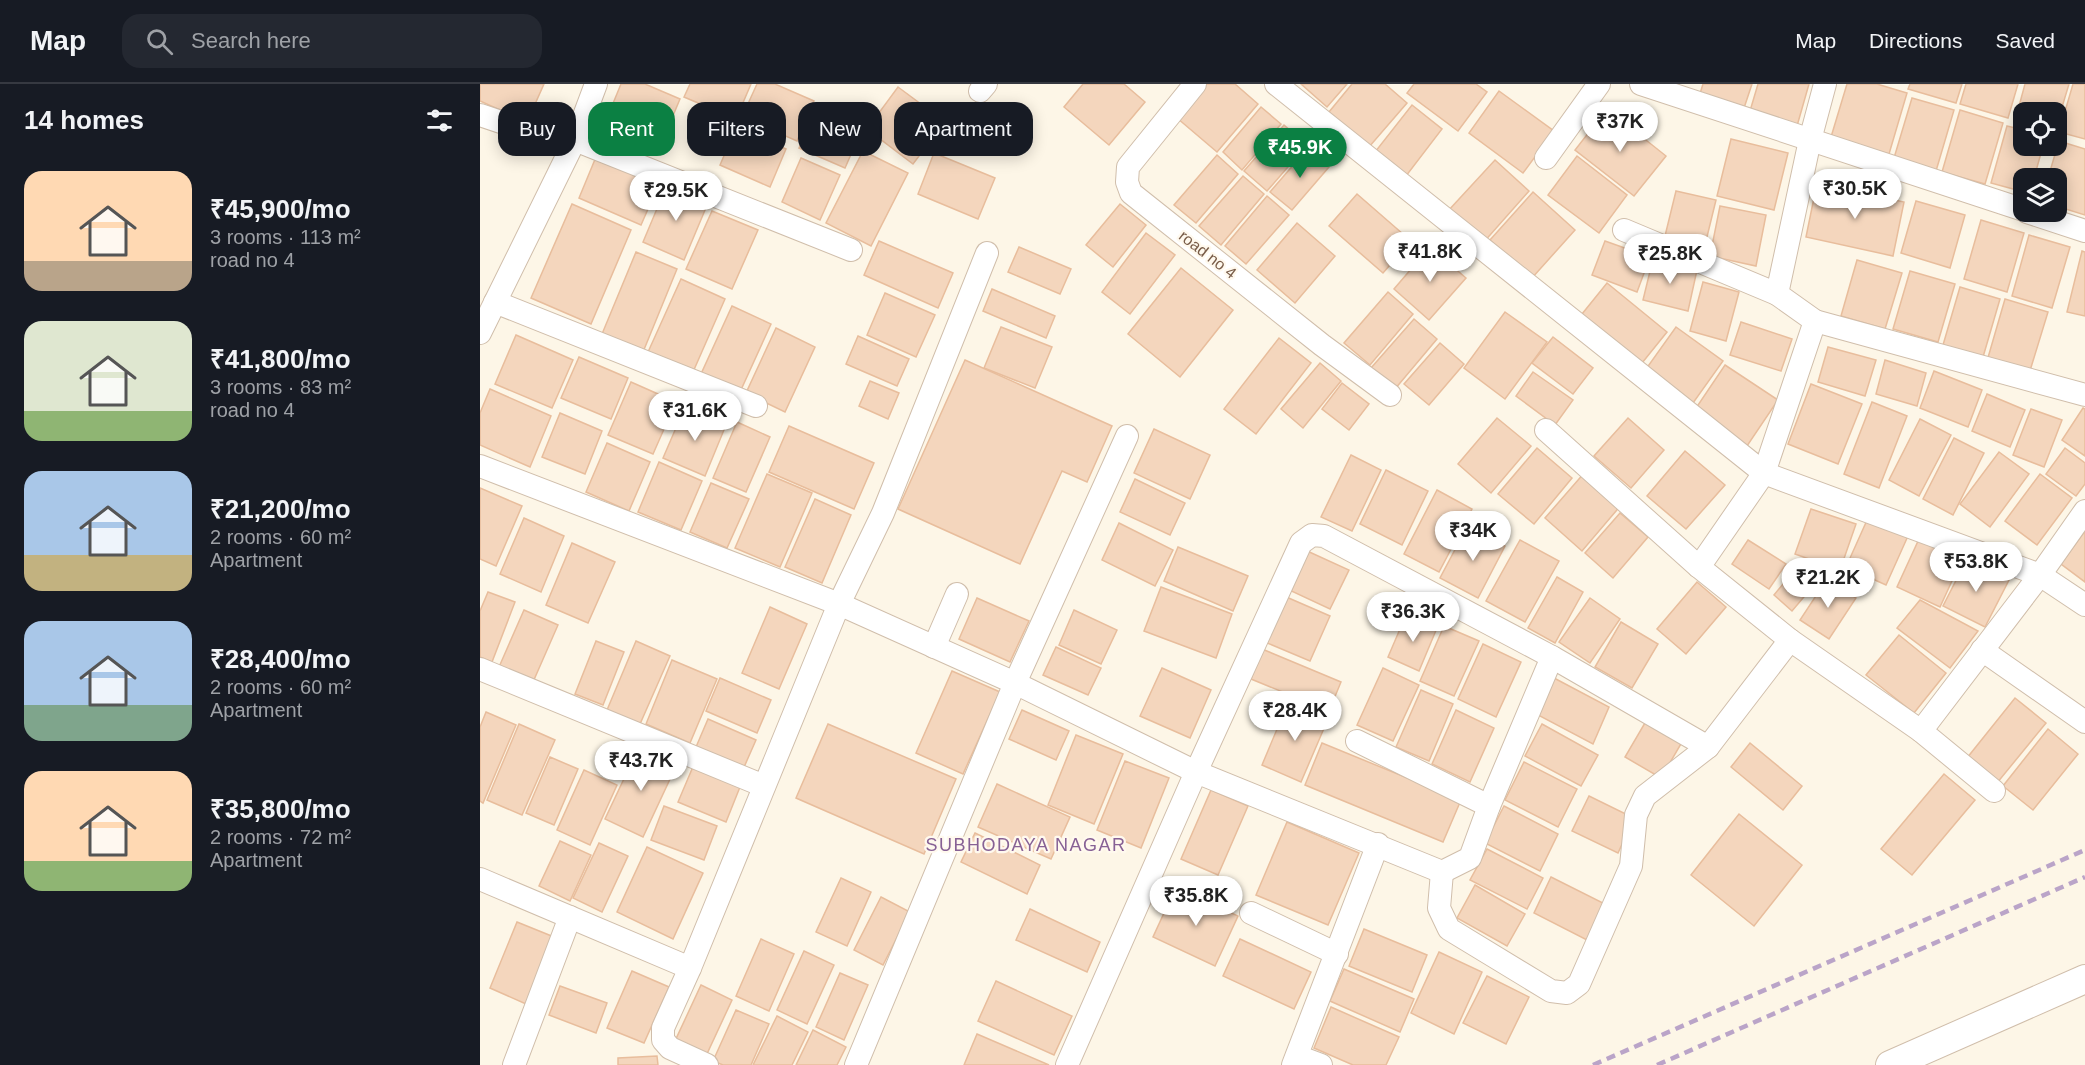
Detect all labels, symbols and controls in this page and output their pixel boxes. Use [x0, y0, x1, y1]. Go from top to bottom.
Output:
search box [122, 14, 542, 68]
text: Map [30, 25, 86, 56]
icon: search [143, 25, 176, 58]
text: Search here [191, 28, 311, 53]
text: Map [1795, 29, 1836, 52]
text: Directions [1869, 29, 1962, 52]
text: Saved [1995, 29, 2055, 52]
chip: Buy [498, 102, 576, 156]
chip: Rent [588, 102, 675, 156]
chip: Filters [687, 102, 786, 156]
chip: New [798, 102, 882, 156]
chip: Apartment [894, 102, 1033, 156]
pin: ₹37K [1584, 102, 1656, 153]
map controls [2013, 102, 2067, 222]
button: locate [2013, 102, 2067, 156]
icon: filters [423, 104, 456, 137]
text: 14 homes [24, 105, 144, 135]
text: ₹37K [1596, 110, 1644, 132]
pin: ₹45.9K [1251, 128, 1349, 179]
text: ₹45.9K [1268, 136, 1332, 158]
button: layers [2013, 168, 2067, 222]
pin: ₹30.5K [1806, 169, 1904, 220]
pin: ₹29.5K [627, 171, 725, 222]
text: ₹30.5K [1823, 177, 1887, 199]
text: ₹29.5K [644, 179, 708, 201]
text: ₹45,900/mo [210, 194, 351, 224]
icon: home [72, 195, 144, 267]
text: 3 rooms · 113 m² [210, 226, 361, 248]
street label: road no 4 [1176, 227, 1240, 282]
pin: ₹41.8K [1381, 232, 1479, 283]
pin: ₹25.8K [1621, 234, 1719, 285]
text: ₹41.8K [1398, 240, 1462, 262]
text: ₹25.8K [1638, 242, 1702, 264]
text: road no 4 [210, 249, 295, 271]
text: ₹41,800/mo [210, 344, 351, 374]
icon: home [72, 345, 144, 417]
text: 3 rooms · 83 m² [210, 376, 351, 398]
pin: ₹31.6K [646, 391, 744, 442]
text: road no 4 [210, 399, 295, 421]
text: ₹31.6K [663, 399, 727, 421]
text: ₹21,200/mo [210, 494, 351, 524]
icon: home [72, 495, 144, 567]
pin: ₹34K [1437, 511, 1509, 562]
text: ₹34K [1449, 519, 1497, 541]
text: 2 rooms · 60 m² [210, 526, 351, 548]
pin: ₹53.8K [1927, 542, 2025, 593]
text: Apartment [210, 549, 302, 571]
text: ₹53.8K [1944, 550, 2008, 572]
pin: ₹21.2K [1779, 558, 1877, 609]
text: ₹21.2K [1796, 566, 1860, 588]
pin: ₹36.3K [1364, 592, 1462, 643]
text: ₹36.3K [1381, 600, 1445, 622]
text: ₹28,400/mo [210, 644, 351, 674]
icon: home [72, 645, 144, 717]
text: 2 rooms · 60 m² [210, 676, 351, 698]
pin: ₹28.4K [1246, 691, 1344, 742]
text: Apartment [210, 699, 302, 721]
text: ₹28.4K [1263, 699, 1327, 721]
pin: ₹43.7K [592, 741, 690, 792]
text: ₹43.7K [609, 749, 673, 771]
text: ₹35,800/mo [210, 794, 351, 824]
icon: home [72, 795, 144, 867]
text: 2 rooms · 72 m² [210, 826, 351, 848]
district label: SUBHODAYA NAGAR [926, 835, 1126, 855]
text: Apartment [210, 849, 302, 871]
pin: ₹35.8K [1147, 876, 1245, 927]
text: ₹35.8K [1164, 884, 1228, 906]

